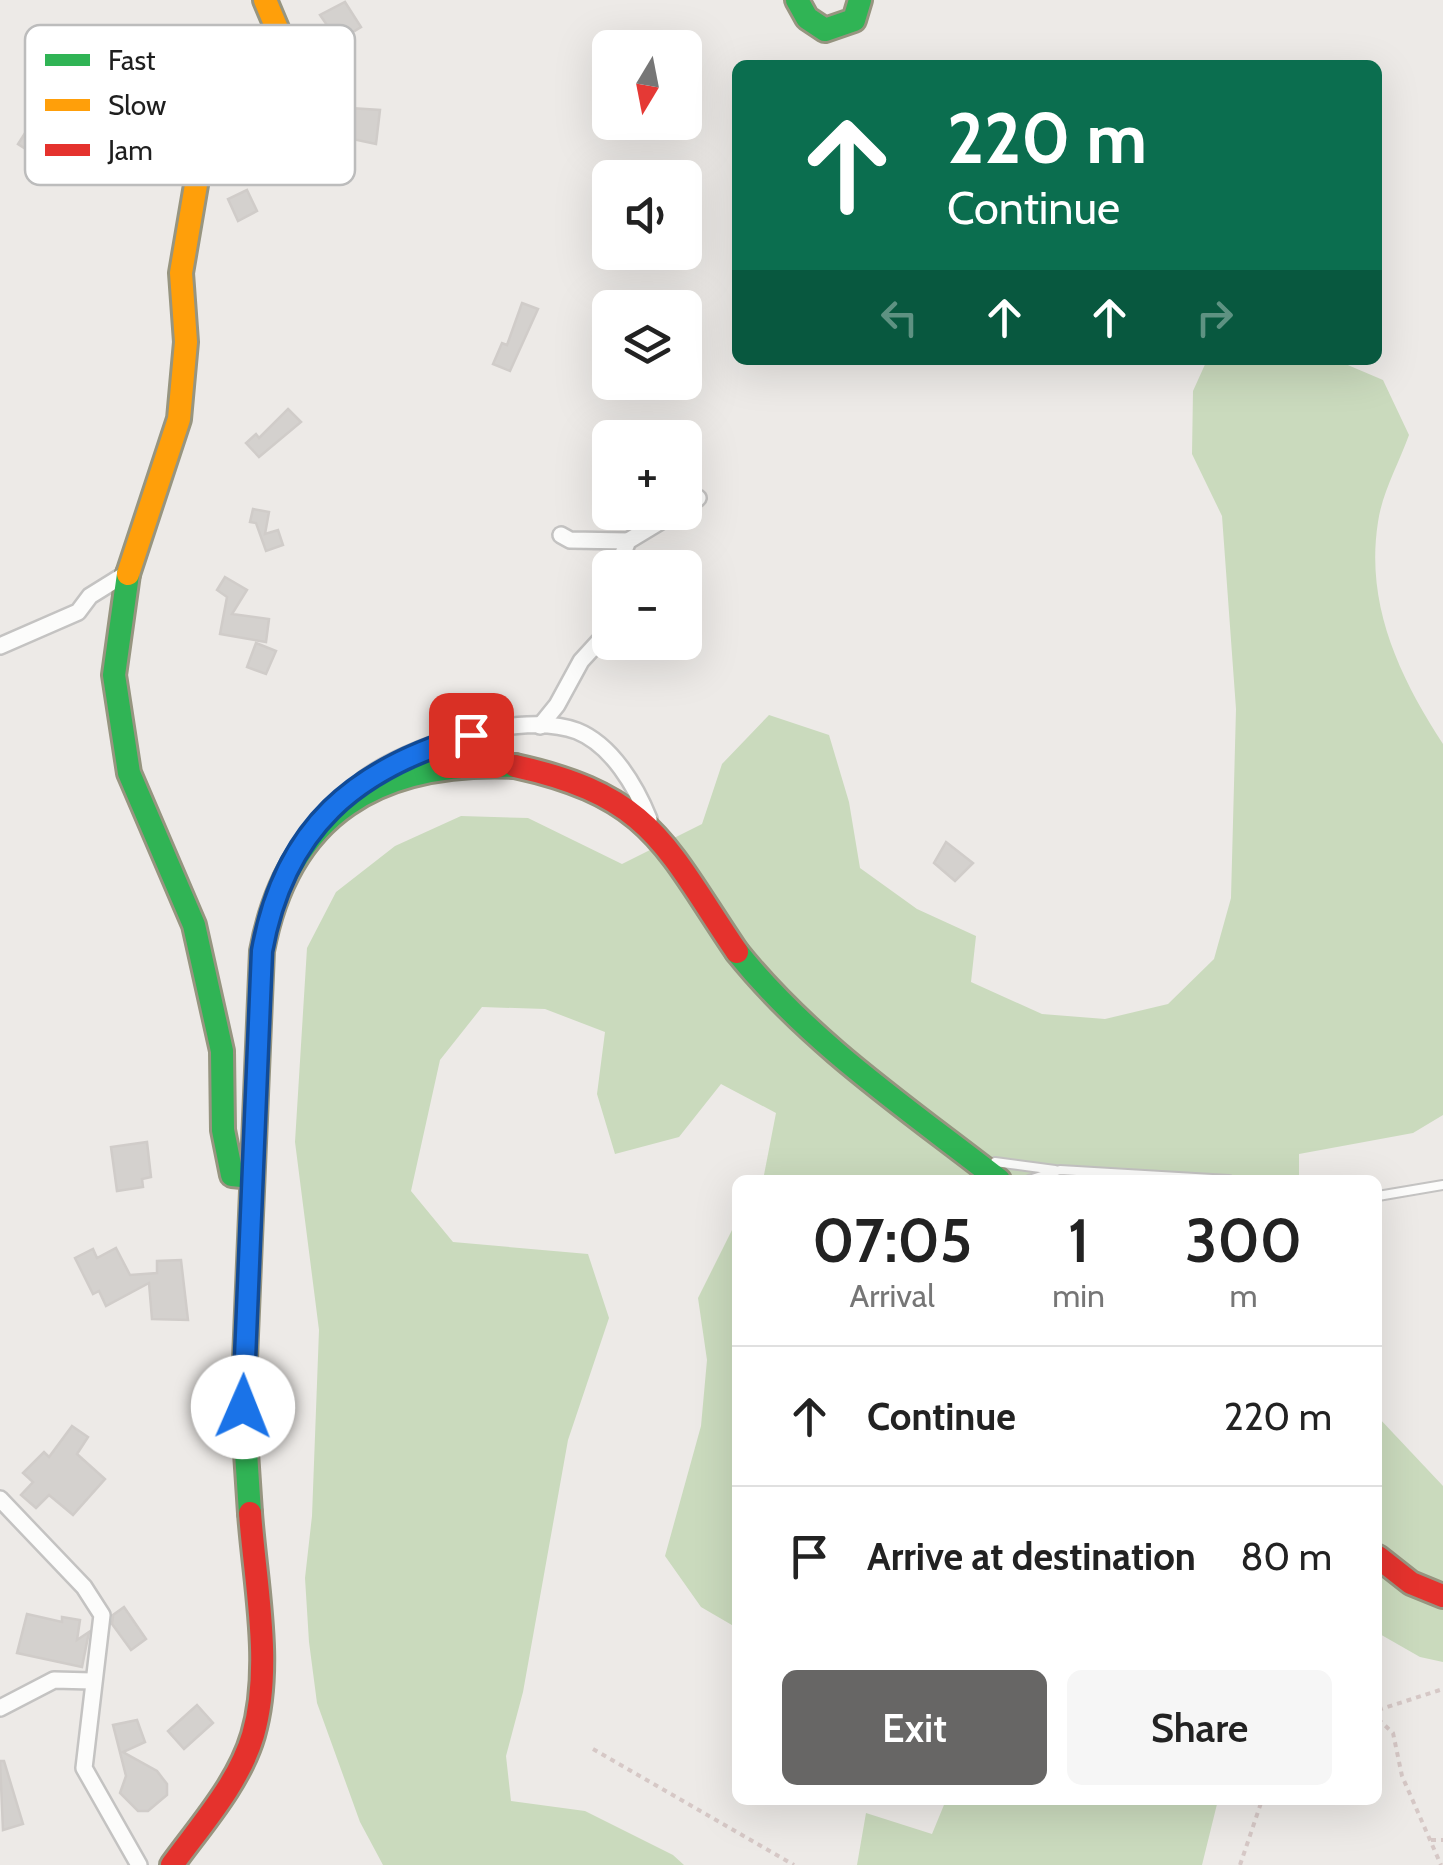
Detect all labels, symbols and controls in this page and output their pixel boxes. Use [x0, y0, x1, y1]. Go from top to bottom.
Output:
legend [25, 25, 355, 185]
north arrow [592, 30, 702, 140]
map controls [592, 30, 702, 660]
text: Fast [108, 43, 156, 77]
text: Slow [108, 88, 166, 122]
text: 220 m [947, 95, 1147, 181]
icon: ahead [782, 100, 912, 230]
text: Jam [107, 133, 153, 167]
button: sound [592, 160, 702, 270]
text: Continue [947, 181, 1120, 235]
button: layers [592, 290, 702, 400]
icon: left [872, 290, 927, 345]
icon: ahead [977, 290, 1032, 345]
icon: ahead [1082, 290, 1137, 345]
icon: right [1187, 290, 1242, 345]
button: + [592, 420, 702, 530]
button: − [592, 550, 702, 660]
pin [429, 693, 514, 778]
icon: arrive [444, 708, 499, 763]
text: 07:05 [812, 1204, 972, 1277]
text: 1 [1068, 1204, 1089, 1277]
text: 300 [1185, 1204, 1302, 1277]
text: Arrival [850, 1276, 935, 1315]
text: min [1052, 1276, 1105, 1315]
text: m [1229, 1276, 1257, 1315]
position arrow [191, 1355, 295, 1459]
icon: ahead [782, 1389, 837, 1444]
text: Continue [867, 1393, 1016, 1440]
text: 220 m [1224, 1393, 1332, 1440]
icon: arrive [782, 1529, 837, 1584]
text: Arrive at destination [867, 1533, 1196, 1580]
text: 80 m [1241, 1533, 1332, 1580]
button: Exit [782, 1670, 1047, 1785]
button: Share [1067, 1670, 1332, 1785]

